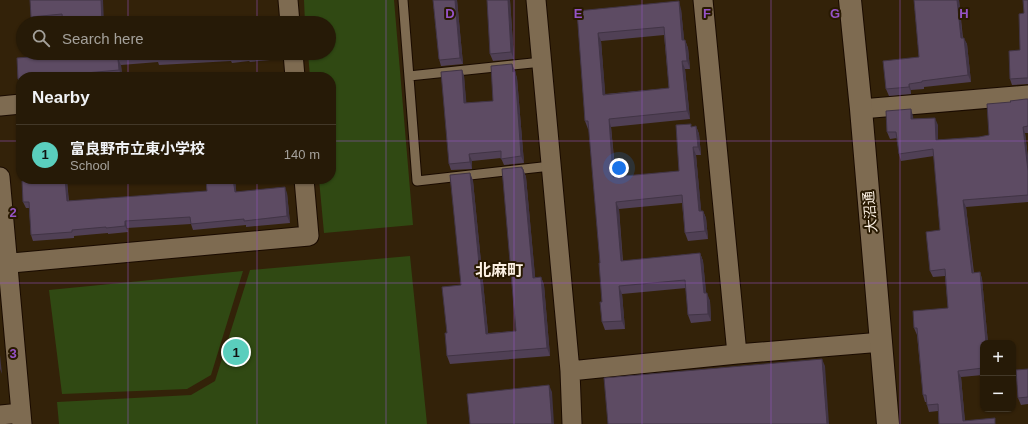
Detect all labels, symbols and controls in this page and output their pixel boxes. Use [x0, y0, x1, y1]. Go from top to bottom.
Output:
text: D [445, 6, 455, 21]
text: E [574, 6, 583, 21]
text: F [703, 6, 711, 21]
text: G [830, 6, 840, 21]
text: H [959, 6, 969, 21]
search box [16, 16, 336, 60]
icon: search [30, 27, 52, 49]
text: Search here [62, 30, 144, 47]
text: Nearby [32, 88, 90, 107]
text: 富良野市立東小学校 [70, 140, 205, 157]
text: 1 [41, 147, 49, 162]
text: 140 m [284, 147, 320, 162]
text: School [70, 158, 110, 173]
your location [609, 158, 629, 178]
street label: 大沼通 [860, 190, 880, 234]
text: 2 [9, 205, 17, 220]
district label: 北麻町 [475, 262, 523, 279]
pin: 1 [223, 337, 249, 367]
map controls [980, 340, 1016, 412]
button: + [980, 340, 1016, 376]
text: 3 [9, 346, 17, 361]
button: − [980, 376, 1016, 412]

